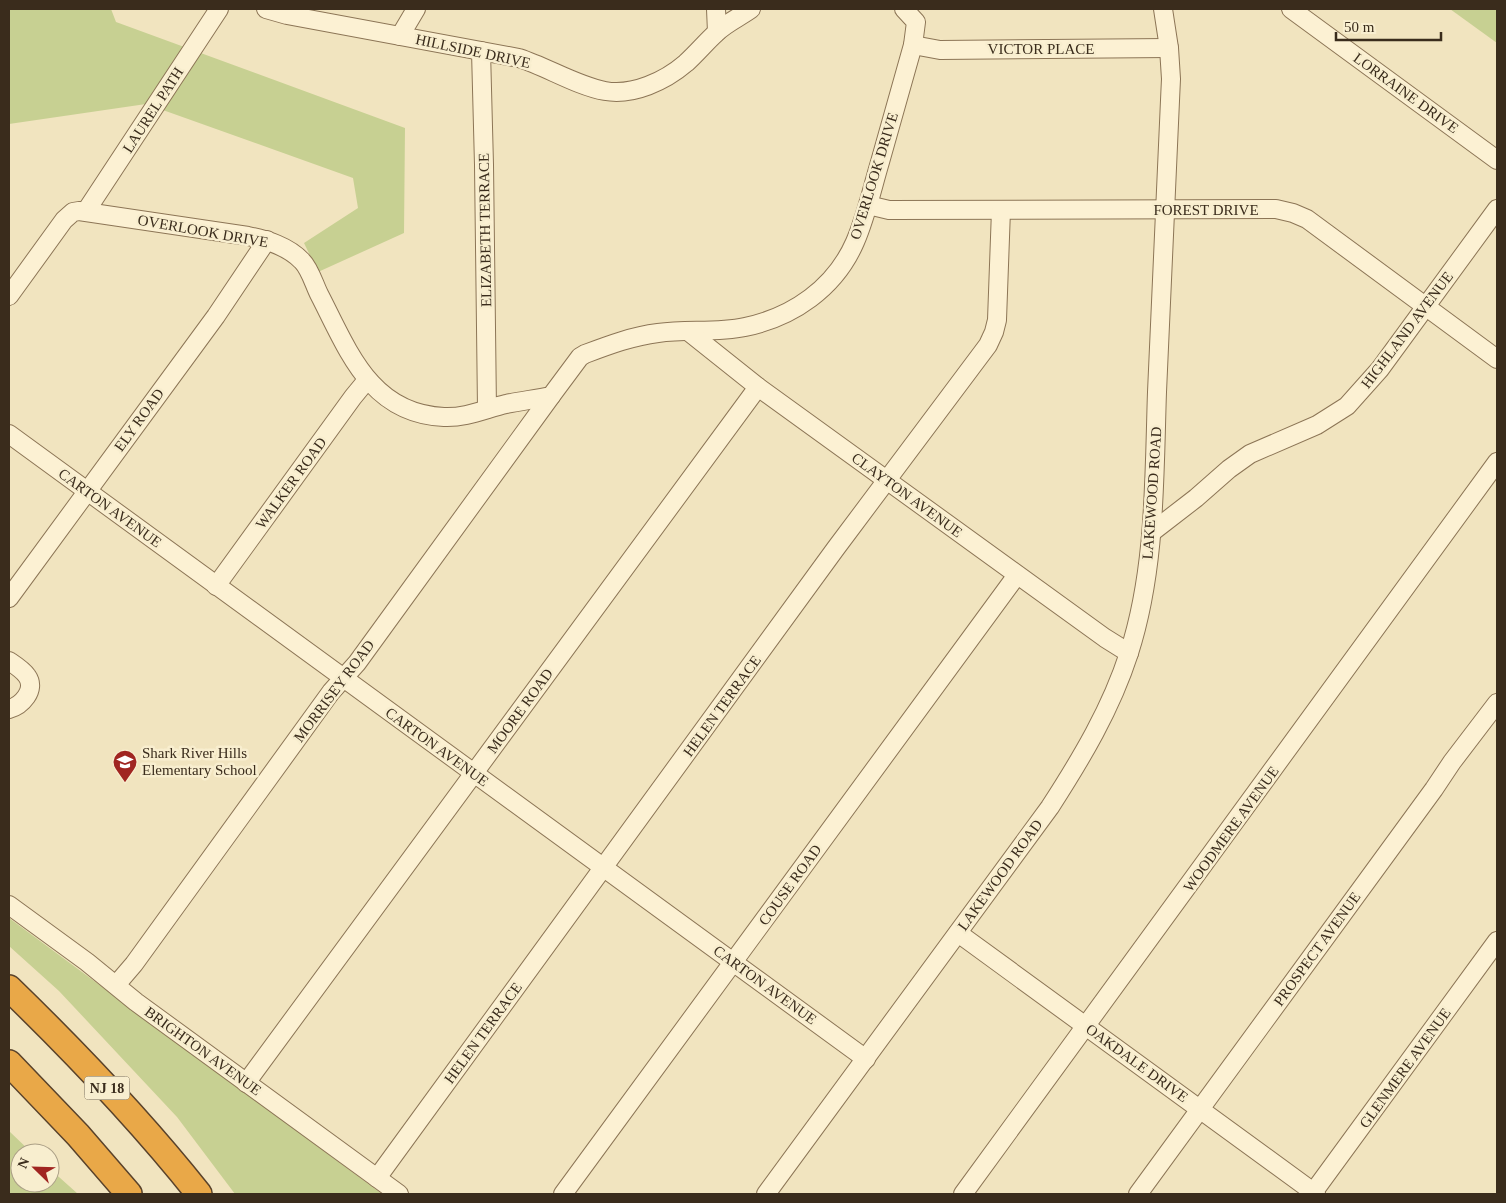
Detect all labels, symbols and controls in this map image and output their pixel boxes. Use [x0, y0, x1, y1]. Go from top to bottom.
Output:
scale bar [1336, 10, 1441, 42]
text: 50 m [1344, 19, 1375, 35]
street label: HILLSIDE DRIVE [414, 31, 532, 71]
street label: VICTOR PLACE [988, 41, 1094, 57]
street label: LORRAINE DRIVE [1351, 50, 1461, 136]
street label: LAUREL PATH [119, 64, 187, 156]
street label: OVERLOOK DRIVE [847, 111, 901, 241]
street label: ELIZABETH TERRACE [476, 153, 494, 307]
street label: FOREST DRIVE [1153, 202, 1259, 218]
street label: OVERLOOK DRIVE [137, 212, 269, 250]
street label: HIGHLAND AVENUE [1358, 269, 1456, 391]
street label: ELY ROAD [111, 385, 167, 454]
street label: LAKEWOOD ROAD [1139, 426, 1165, 560]
street label: WALKER ROAD [253, 434, 330, 532]
street label: CLAYTON AVENUE [849, 450, 965, 540]
street label: CARTON AVENUE [55, 465, 165, 551]
street label: MORRISEY ROAD [291, 637, 378, 745]
street label: HELEN TERRACE [680, 652, 764, 760]
street label: MOORE ROAD [484, 666, 556, 756]
street label: CARTON AVENUE [382, 704, 492, 790]
place label: Shark River Hills Elementary School [142, 745, 257, 778]
school or university icon: Shark River Hills Elementary School [112, 749, 138, 783]
street label: WOODMERE AVENUE [1180, 763, 1282, 895]
street label: LAKEWOOD ROAD [954, 816, 1046, 933]
street label: COUSE ROAD [755, 842, 825, 928]
street label: PROSPECT AVENUE [1270, 889, 1364, 1009]
street label: CARTON AVENUE [710, 942, 820, 1028]
street label: HELEN TERRACE [441, 979, 525, 1087]
street label: BRIGHTON AVENUE [142, 1003, 264, 1099]
street label: GLENMERE AVENUE [1356, 1005, 1454, 1131]
street label: OAKDALE DRIVE [1083, 1021, 1191, 1105]
road number: NJ 18 [84, 1076, 130, 1100]
north arrow [10, 1143, 60, 1193]
text: N [15, 1156, 32, 1171]

